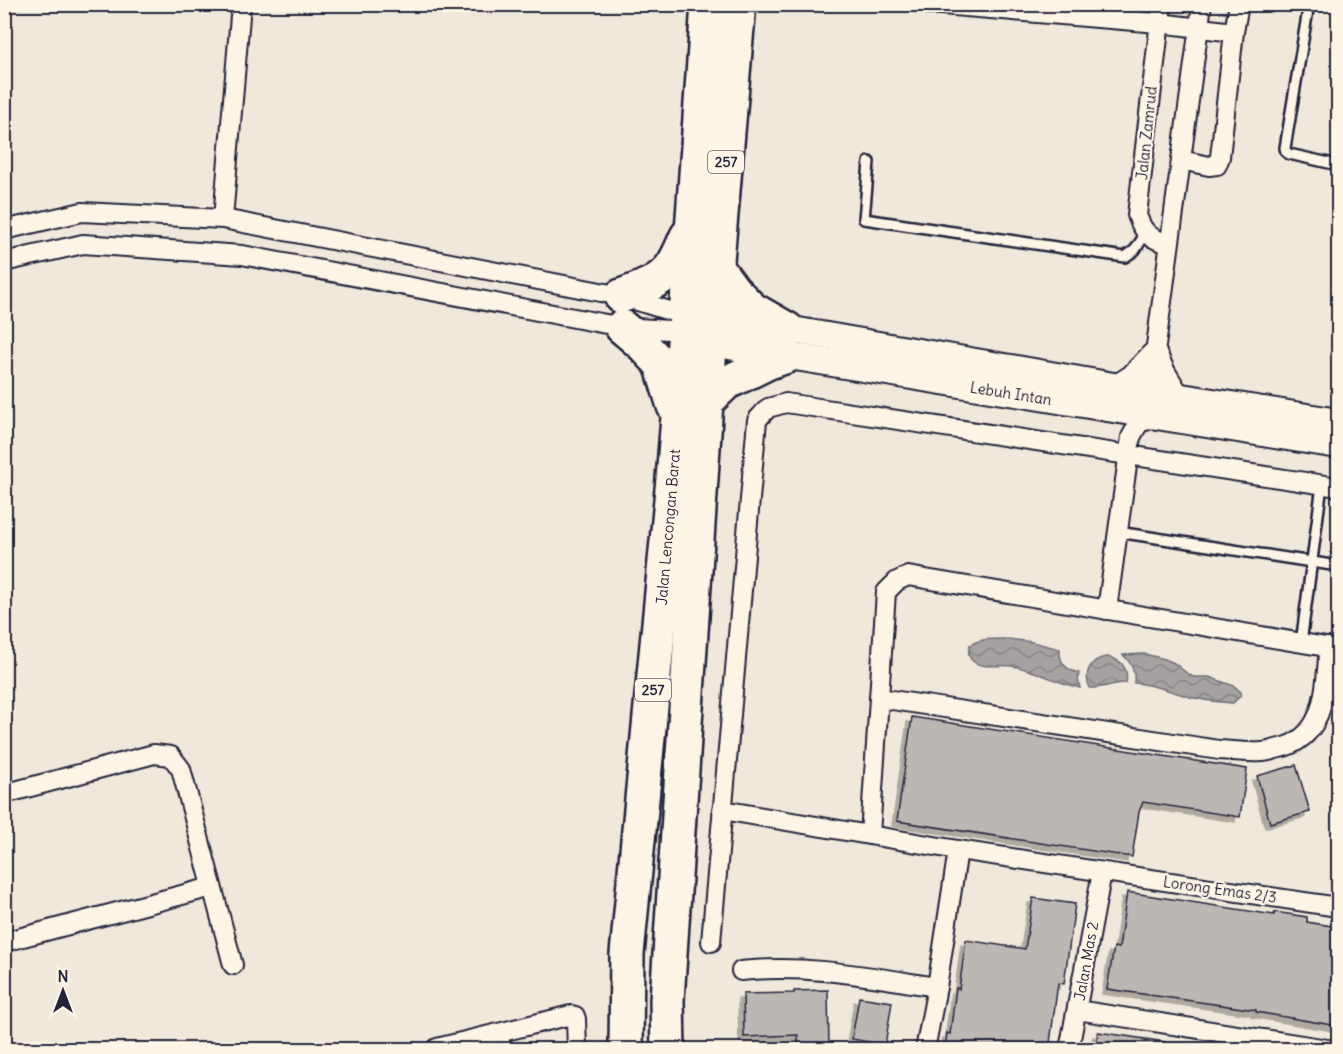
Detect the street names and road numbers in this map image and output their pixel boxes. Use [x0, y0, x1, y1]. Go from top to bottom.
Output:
street label: Jalan Zamrud [1132, 85, 1160, 181]
road number: 257 [708, 151, 744, 173]
street label: Lebuh Intan [969, 377, 1053, 409]
street label: Jalan Lencongan Barat [652, 448, 684, 606]
road number: 257 [635, 679, 671, 701]
street label: Lorong Emas 2/3 [1162, 872, 1278, 906]
street label: Jalan Mas 2 [1070, 920, 1102, 1002]

